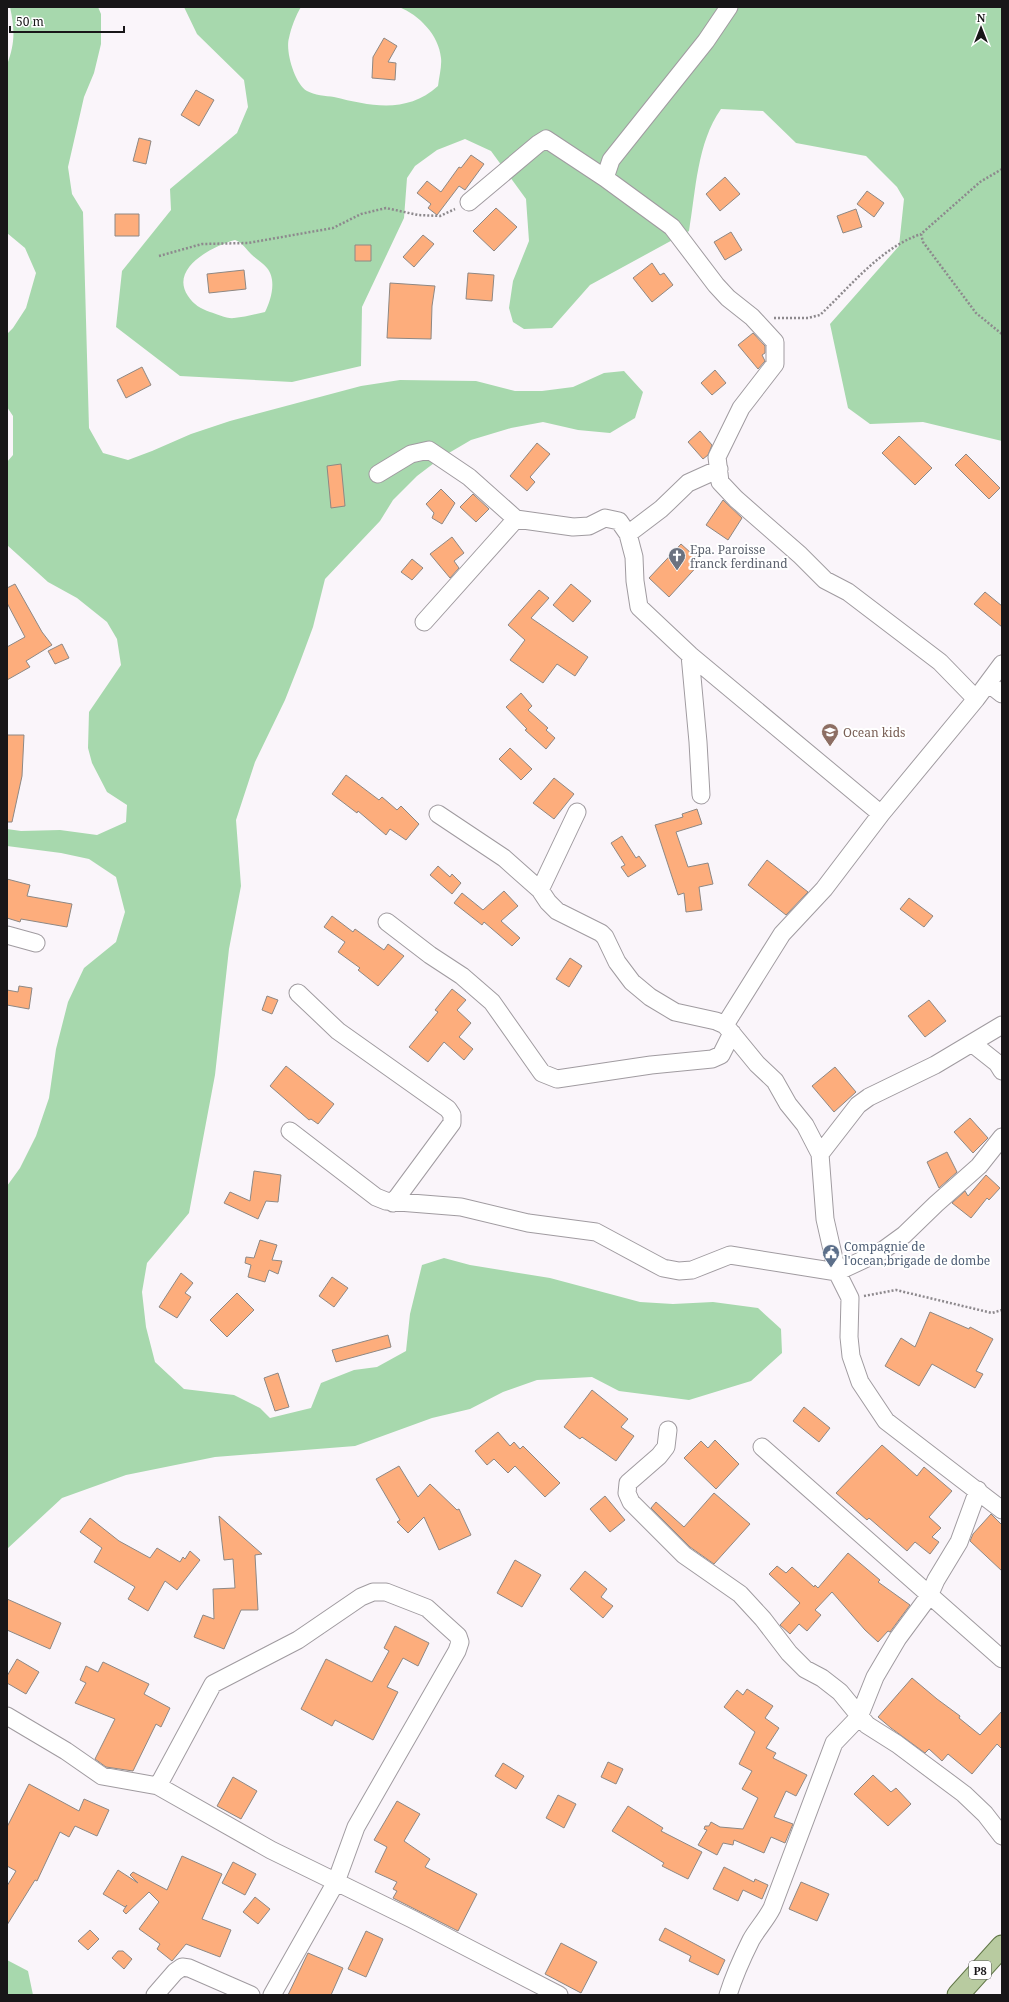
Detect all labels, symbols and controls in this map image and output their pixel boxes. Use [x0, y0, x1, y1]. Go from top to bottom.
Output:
scale bar [10, 8, 124, 34]
north arrow [961, 8, 1001, 48]
text: N [977, 10, 986, 25]
text: 50 m [16, 13, 44, 30]
place label: Epa. Paroisse franck ferdinand [690, 541, 788, 572]
church icon: Epa. Paroisse franck ferdinand [667, 546, 687, 571]
school or university icon: Ocean kids [820, 722, 840, 747]
place label: Ocean kids [843, 724, 906, 741]
place label: Compagnie de l'ocean,brigade de dombe [844, 1238, 990, 1269]
public building icon: Compagnie de l'ocean,brigade de dombe [821, 1243, 841, 1268]
road number: P8 [969, 1961, 991, 1979]

